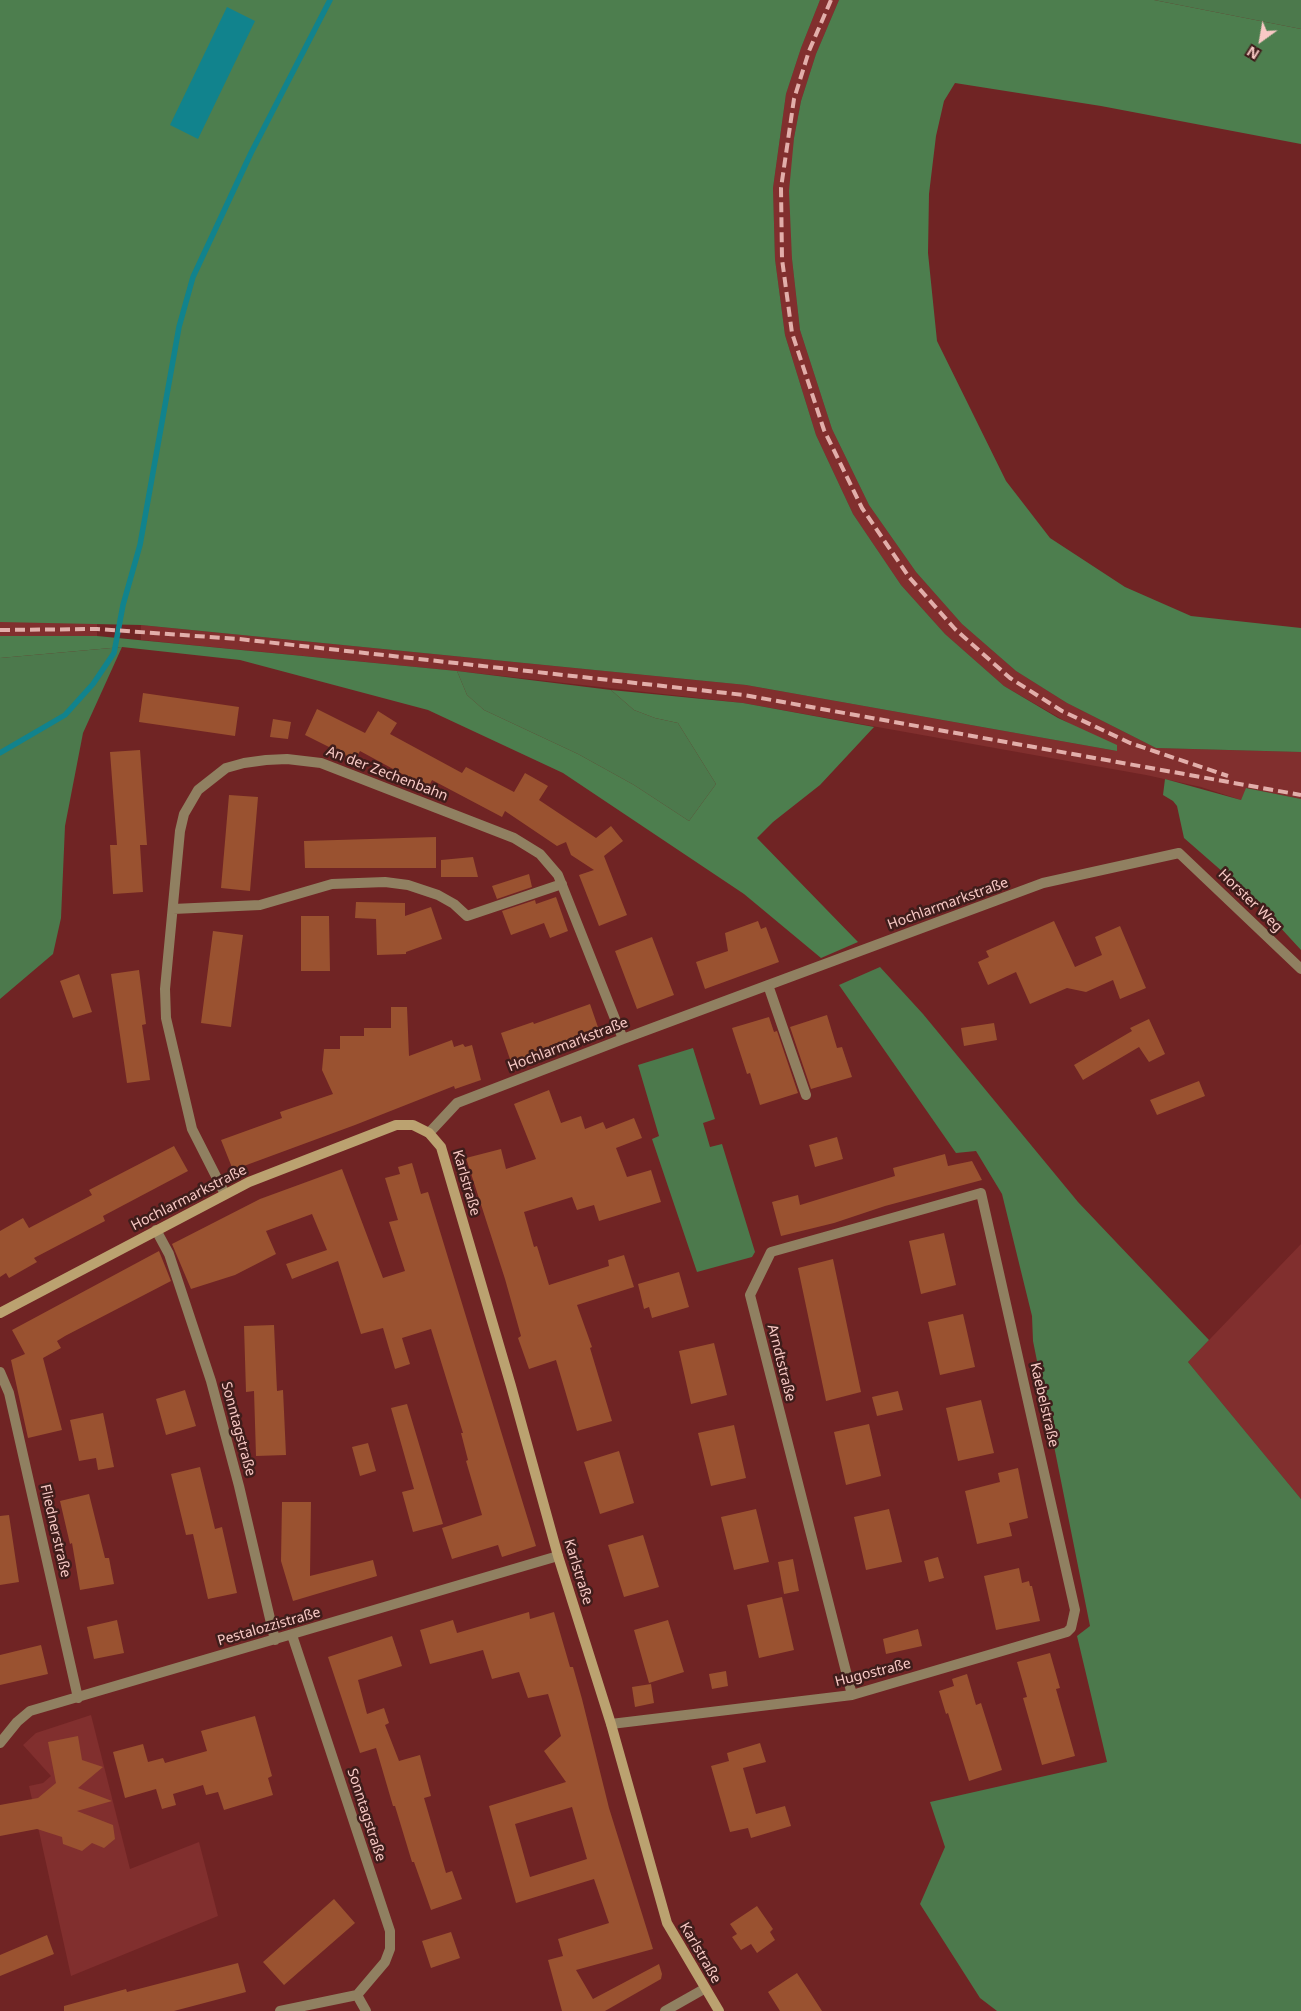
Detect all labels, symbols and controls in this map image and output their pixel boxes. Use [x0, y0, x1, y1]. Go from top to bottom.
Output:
north arrow [1236, 15, 1286, 65]
text: N [1243, 42, 1263, 64]
street label: An der Zechenbahn [324, 743, 450, 805]
street label: Horster Weg [1214, 866, 1286, 936]
street label: Hochlarmarkstraße [885, 874, 1011, 934]
street label: Hochlarmarkstraße [505, 1014, 631, 1076]
street label: Karlstraße [449, 1148, 483, 1218]
street label: Hochlarmarkstraße [128, 1162, 250, 1234]
street label: Arndtstraße [763, 1323, 799, 1403]
street label: Kaebelstraße [1026, 1361, 1062, 1449]
street label: Sonntagstraße [217, 1380, 259, 1478]
street label: Fliednerstraße [36, 1483, 74, 1579]
street label: Karlstraße [560, 1537, 596, 1607]
street label: Pestalozzistraße [215, 1604, 323, 1650]
street label: Hugostraße [833, 1655, 913, 1691]
street label: Sonntagstraße [343, 1766, 389, 1864]
street label: Karlstraße [676, 1919, 724, 1987]

